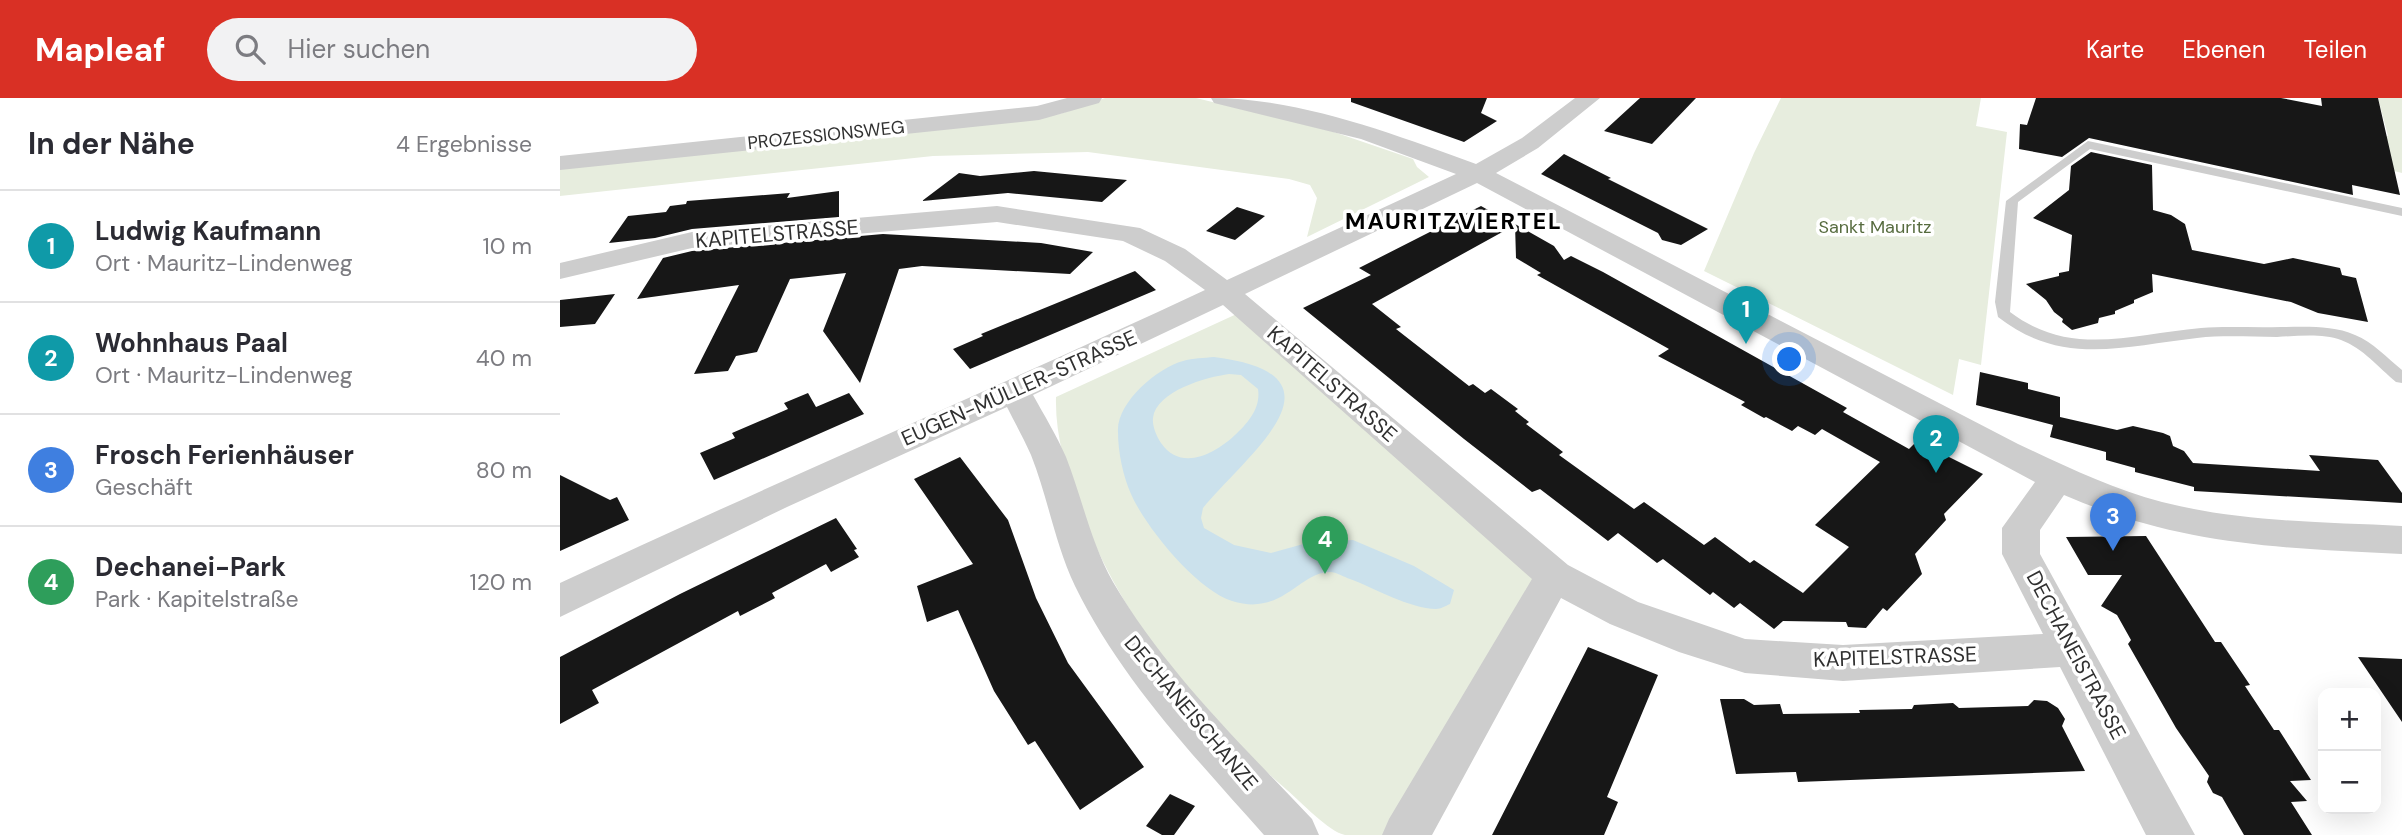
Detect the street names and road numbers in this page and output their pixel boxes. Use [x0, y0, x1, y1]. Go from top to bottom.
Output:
street label: PROZESSIONSWEG [746, 115, 906, 155]
street label: KAPITELSTRASSE [694, 213, 860, 255]
street label: KAPITELSTRASSE [1261, 320, 1403, 448]
street label: EUGEN-MÜLLER-STRASSE [897, 323, 1141, 453]
street label: DECHANEISTRASSE [2020, 566, 2132, 744]
street label: DECHANEISCHANZE [1118, 630, 1264, 796]
street label: KAPITELSTRASSE [1813, 640, 1977, 674]

